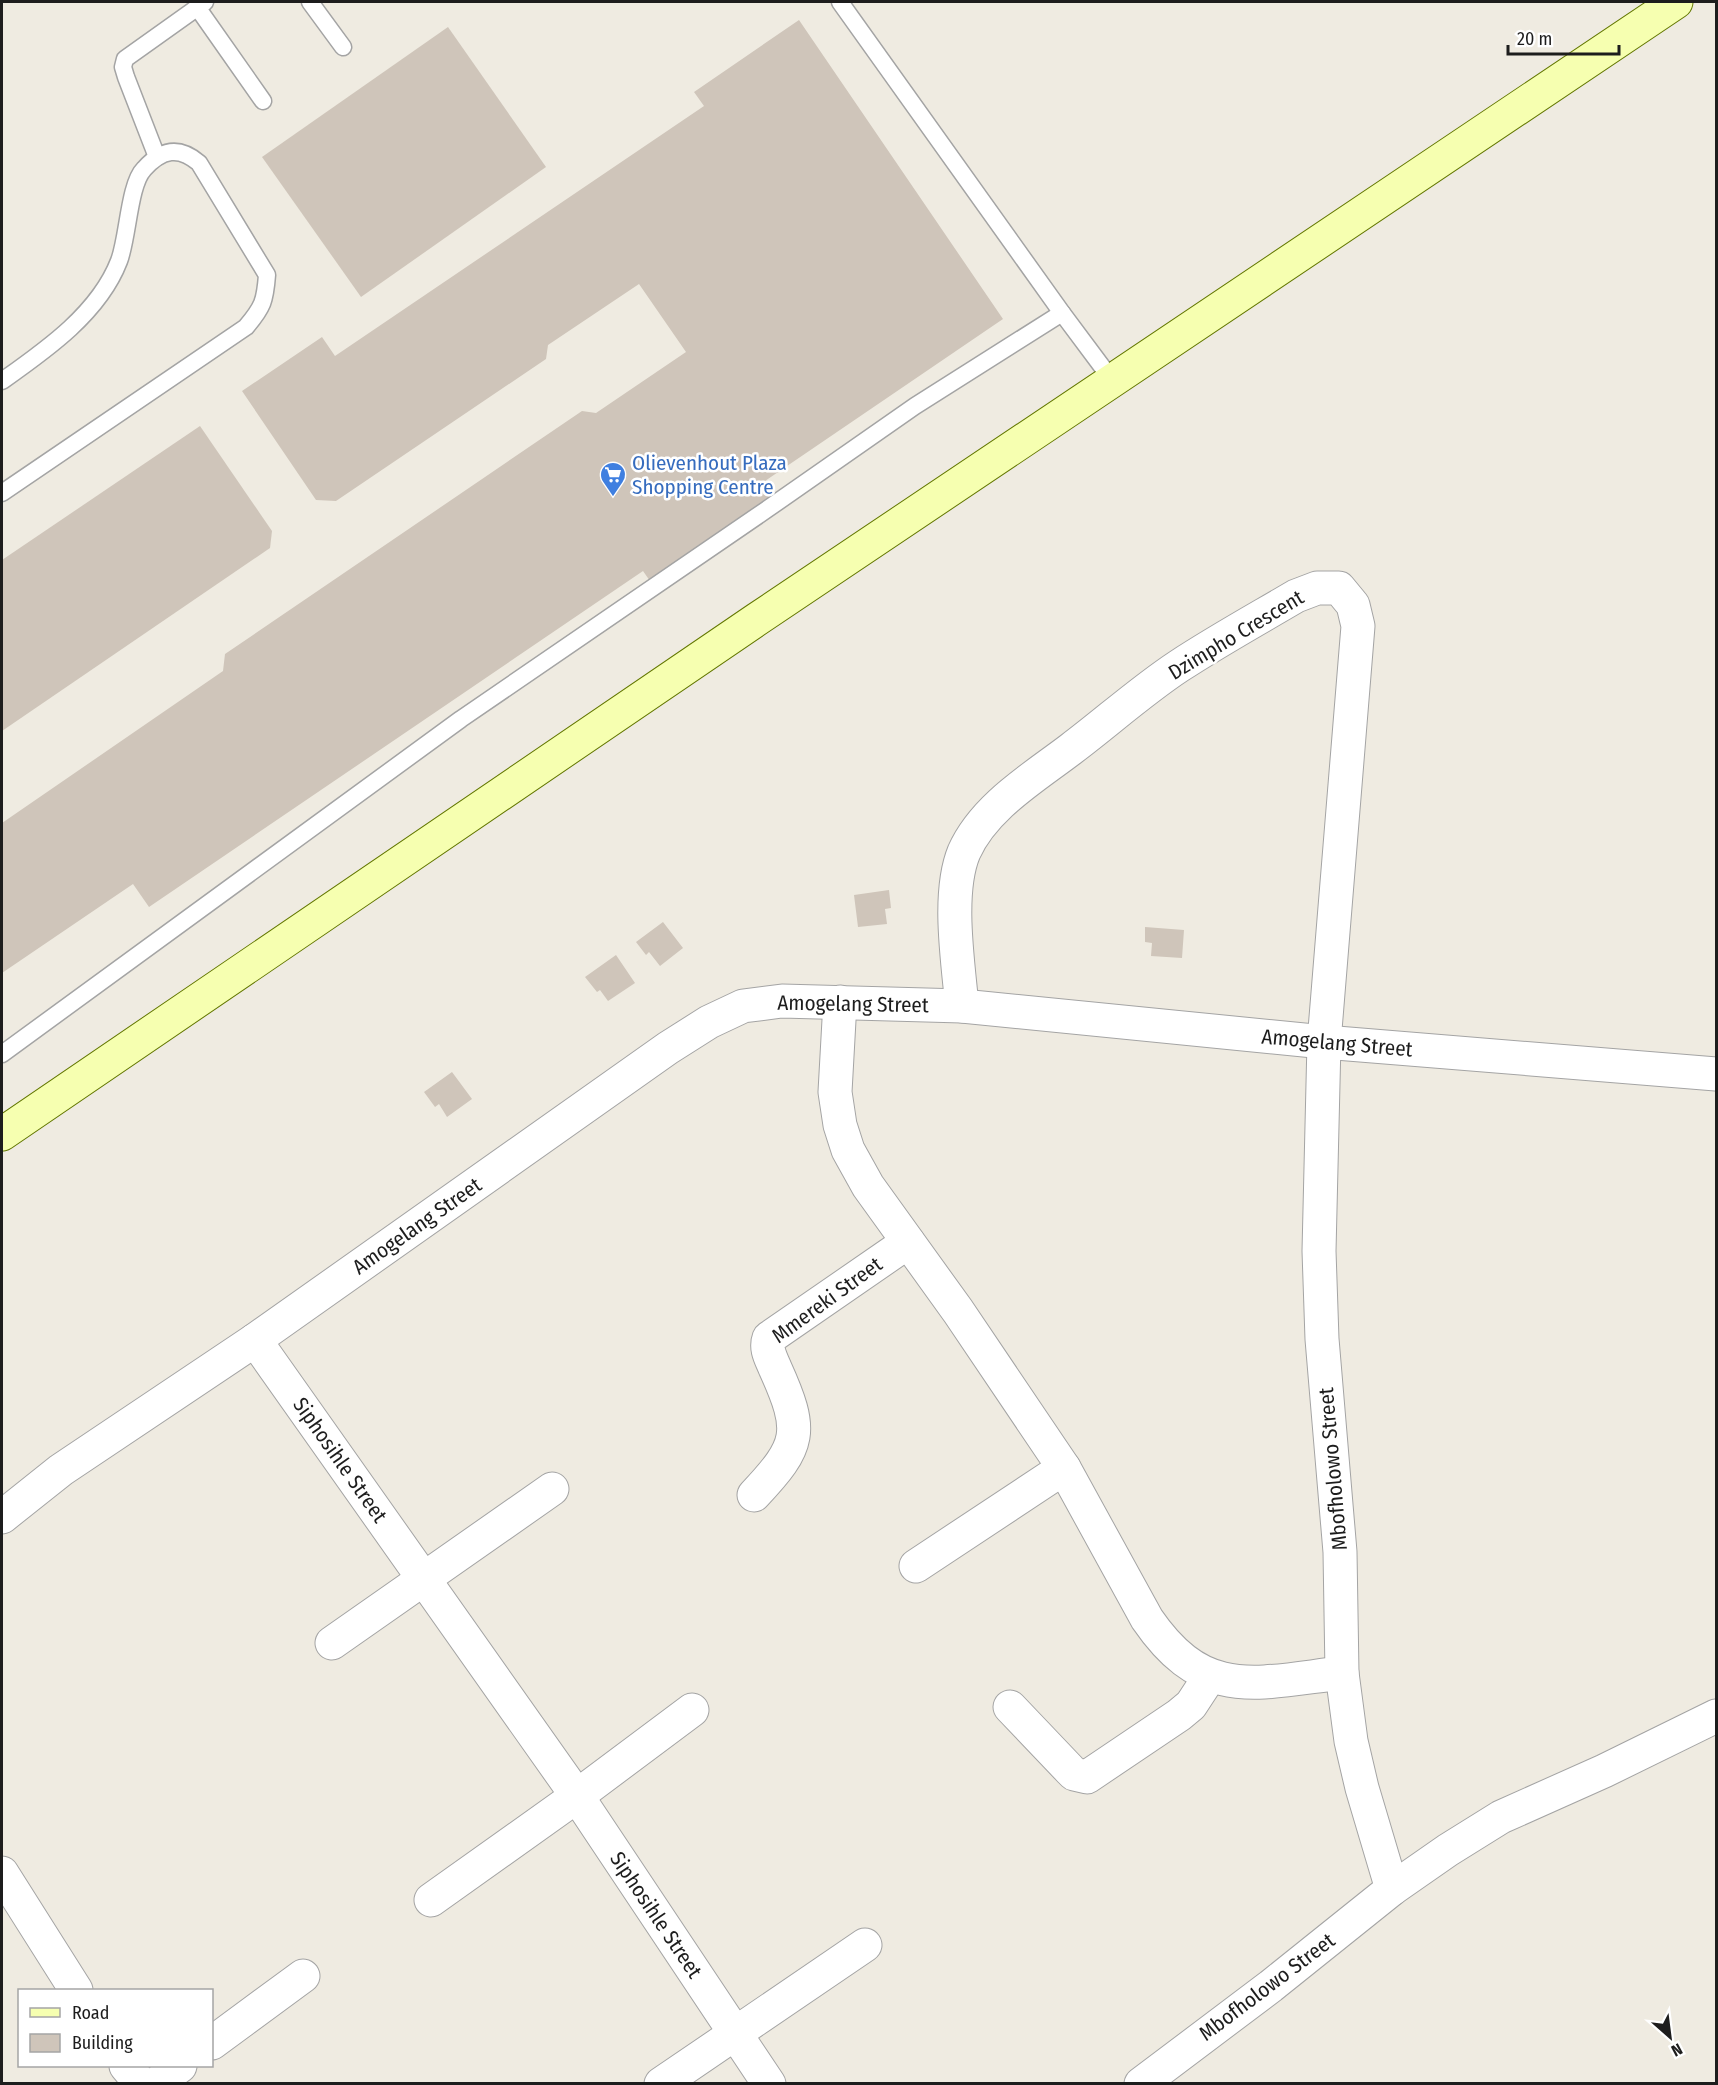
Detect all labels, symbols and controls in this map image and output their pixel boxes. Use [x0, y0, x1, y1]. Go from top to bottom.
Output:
scale bar [1508, 18, 1619, 56]
text: 20 m [1517, 28, 1552, 50]
place label: Olievenhout Plaza Shopping Centre [632, 450, 787, 500]
supermarket icon: Olievenhout Plaza Shopping Centre [598, 460, 628, 498]
street label: Dzimpho Crescent [1164, 584, 1309, 686]
street label: Amogelang Street [777, 990, 929, 1018]
street label: Amogelang Street [1260, 1023, 1414, 1063]
street label: Amogelang Street [348, 1172, 487, 1280]
street label: Mmereki Street [767, 1251, 887, 1349]
street label: Mbofholowo Street [1313, 1386, 1353, 1552]
street label: Siphosihle Street [287, 1392, 393, 1528]
street label: Siphosihle Street [604, 1847, 708, 1983]
street label: Mbofholowo Street [1194, 1927, 1340, 2047]
legend [18, 1989, 213, 2067]
text: Road [72, 2002, 109, 2024]
north arrow [1640, 2007, 1700, 2067]
text: Building [72, 2032, 133, 2054]
text: N [1668, 2039, 1686, 2060]

